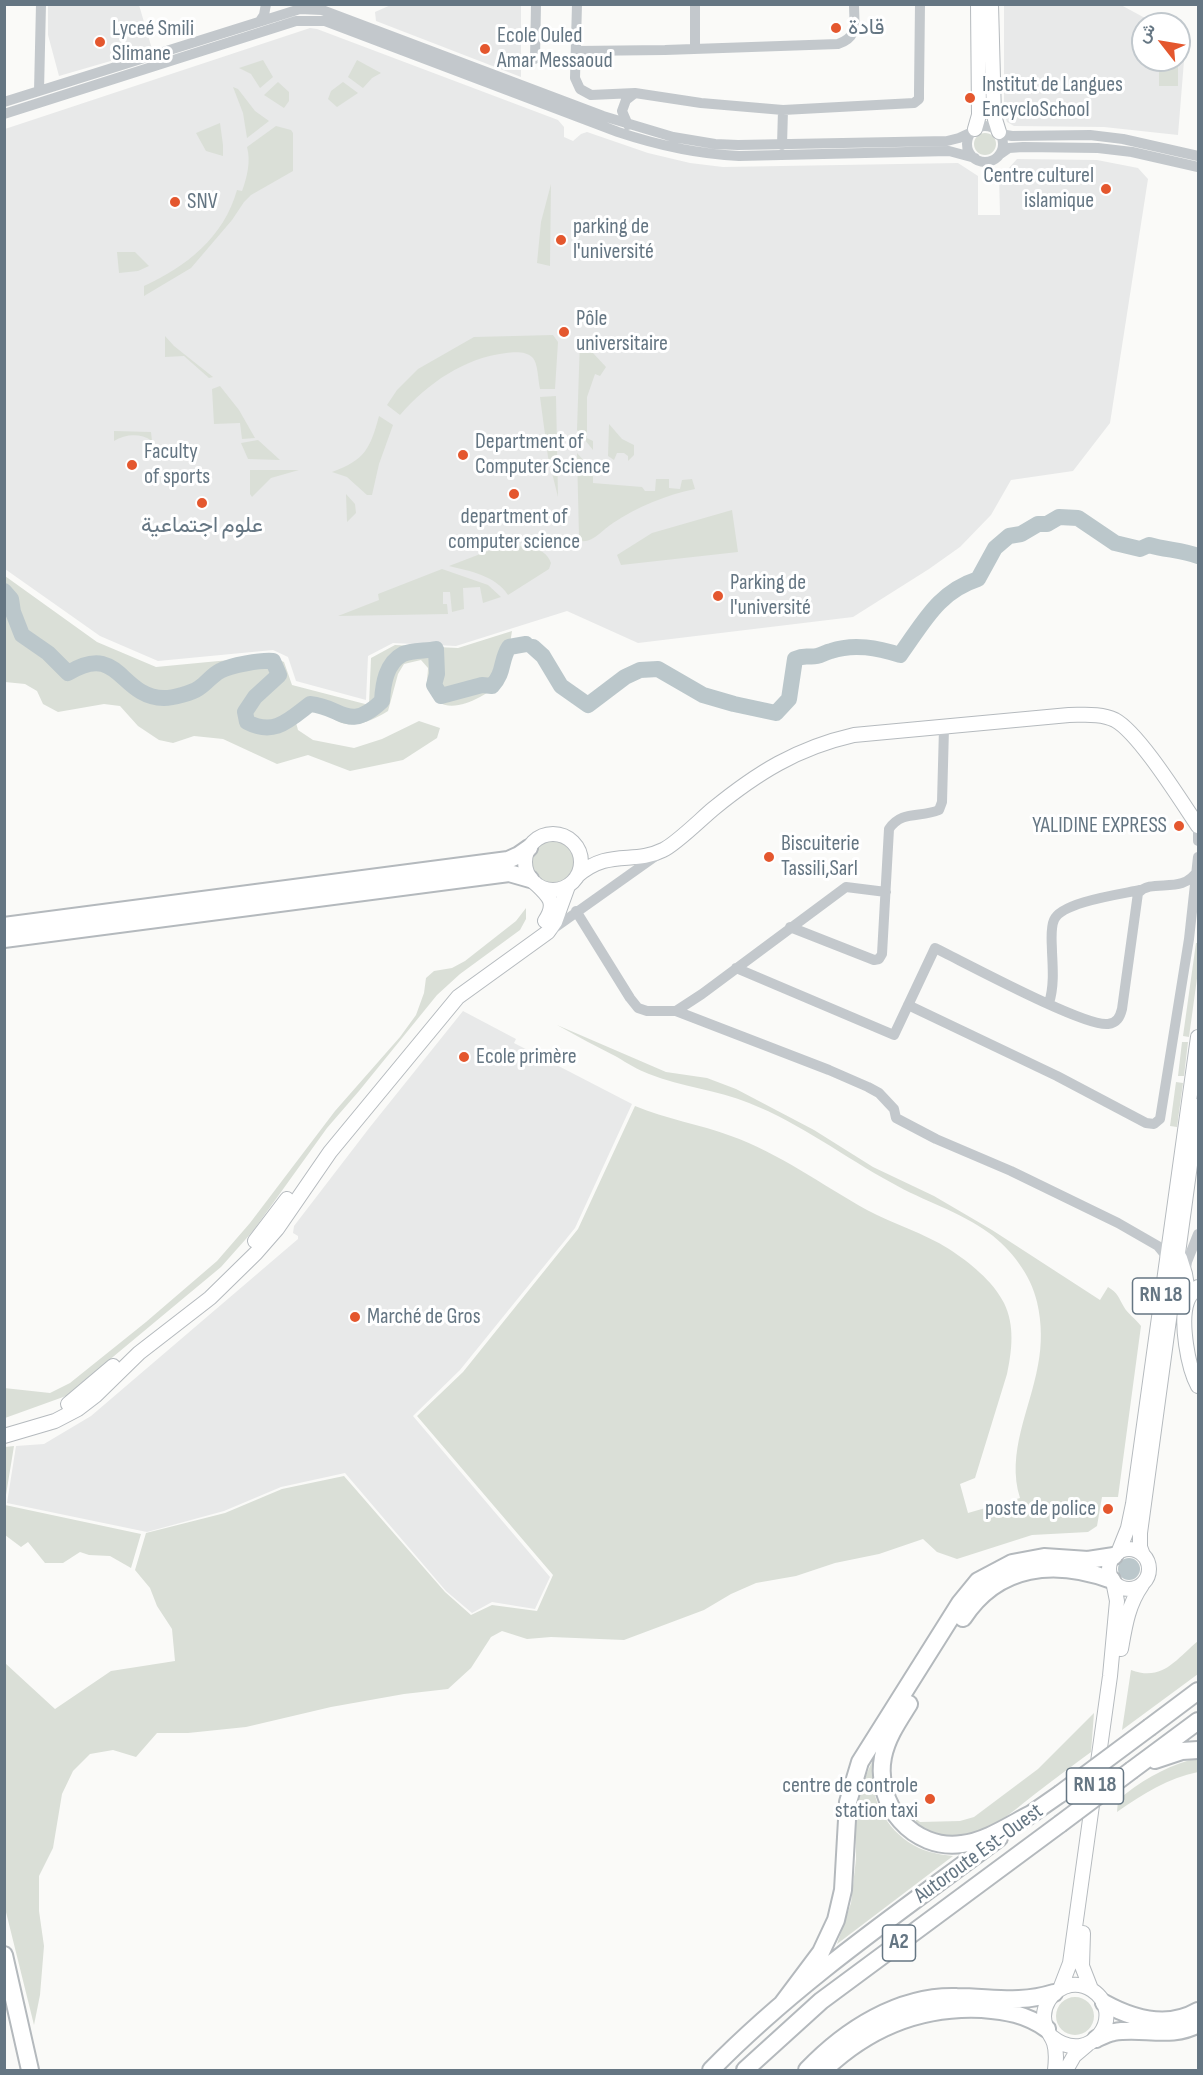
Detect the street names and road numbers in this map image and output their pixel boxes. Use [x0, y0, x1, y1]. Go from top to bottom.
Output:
road number: RN 18 [1132, 1278, 1190, 1314]
road number: RN 18 [1066, 1768, 1124, 1804]
street label: Autoroute Est-Ouest [909, 1798, 1049, 1910]
road number: A2 [882, 1925, 916, 1961]

